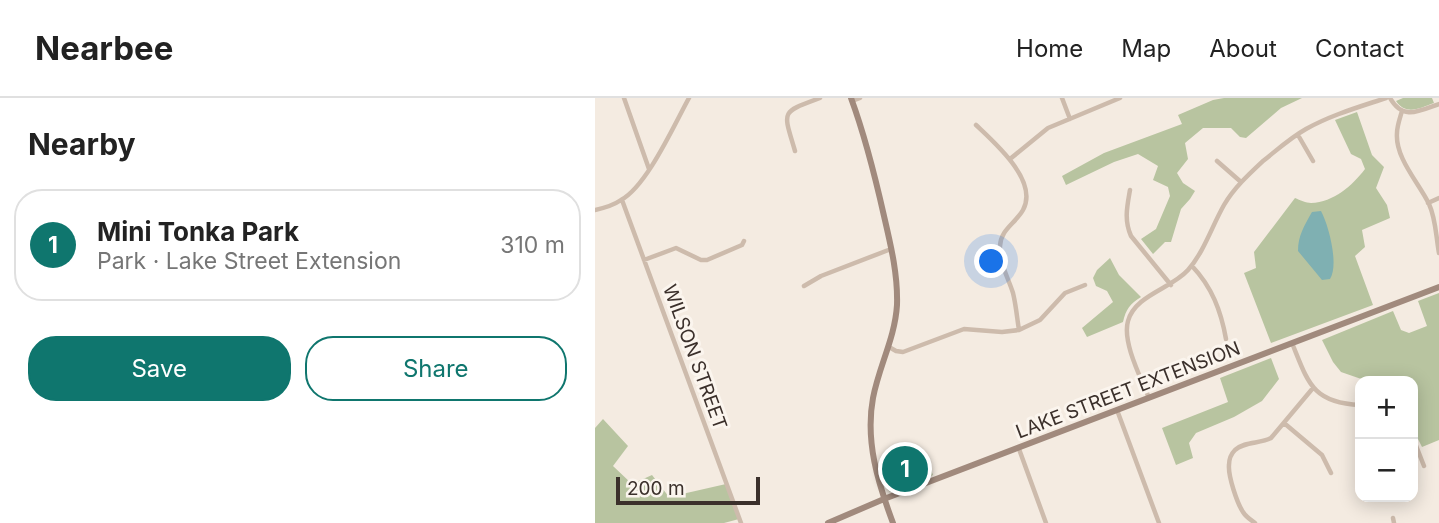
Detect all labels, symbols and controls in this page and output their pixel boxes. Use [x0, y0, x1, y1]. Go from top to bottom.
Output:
text: Nearbee [35, 28, 173, 68]
text: Home [1016, 34, 1083, 63]
text: Map [1121, 34, 1171, 63]
text: About [1209, 34, 1277, 63]
text: Contact [1315, 34, 1404, 63]
text: Nearby [28, 126, 136, 162]
text: Mini Tonka Park [97, 216, 299, 247]
text: 1 [48, 231, 58, 259]
text: 310 m [500, 231, 565, 259]
your location [974, 244, 1008, 278]
text: Park · Lake Street Extension [97, 247, 401, 275]
street label: WILSON STREET [658, 281, 732, 433]
button: Save [28, 336, 291, 401]
button: Share [305, 336, 567, 401]
street label: LAKE STREET EXTENSION [1013, 337, 1243, 443]
map controls [1355, 376, 1418, 502]
button: + [1355, 376, 1418, 439]
button: − [1355, 439, 1418, 502]
pin: 1 [882, 443, 928, 495]
scale bar [616, 474, 759, 506]
text: 200 m [627, 477, 685, 500]

